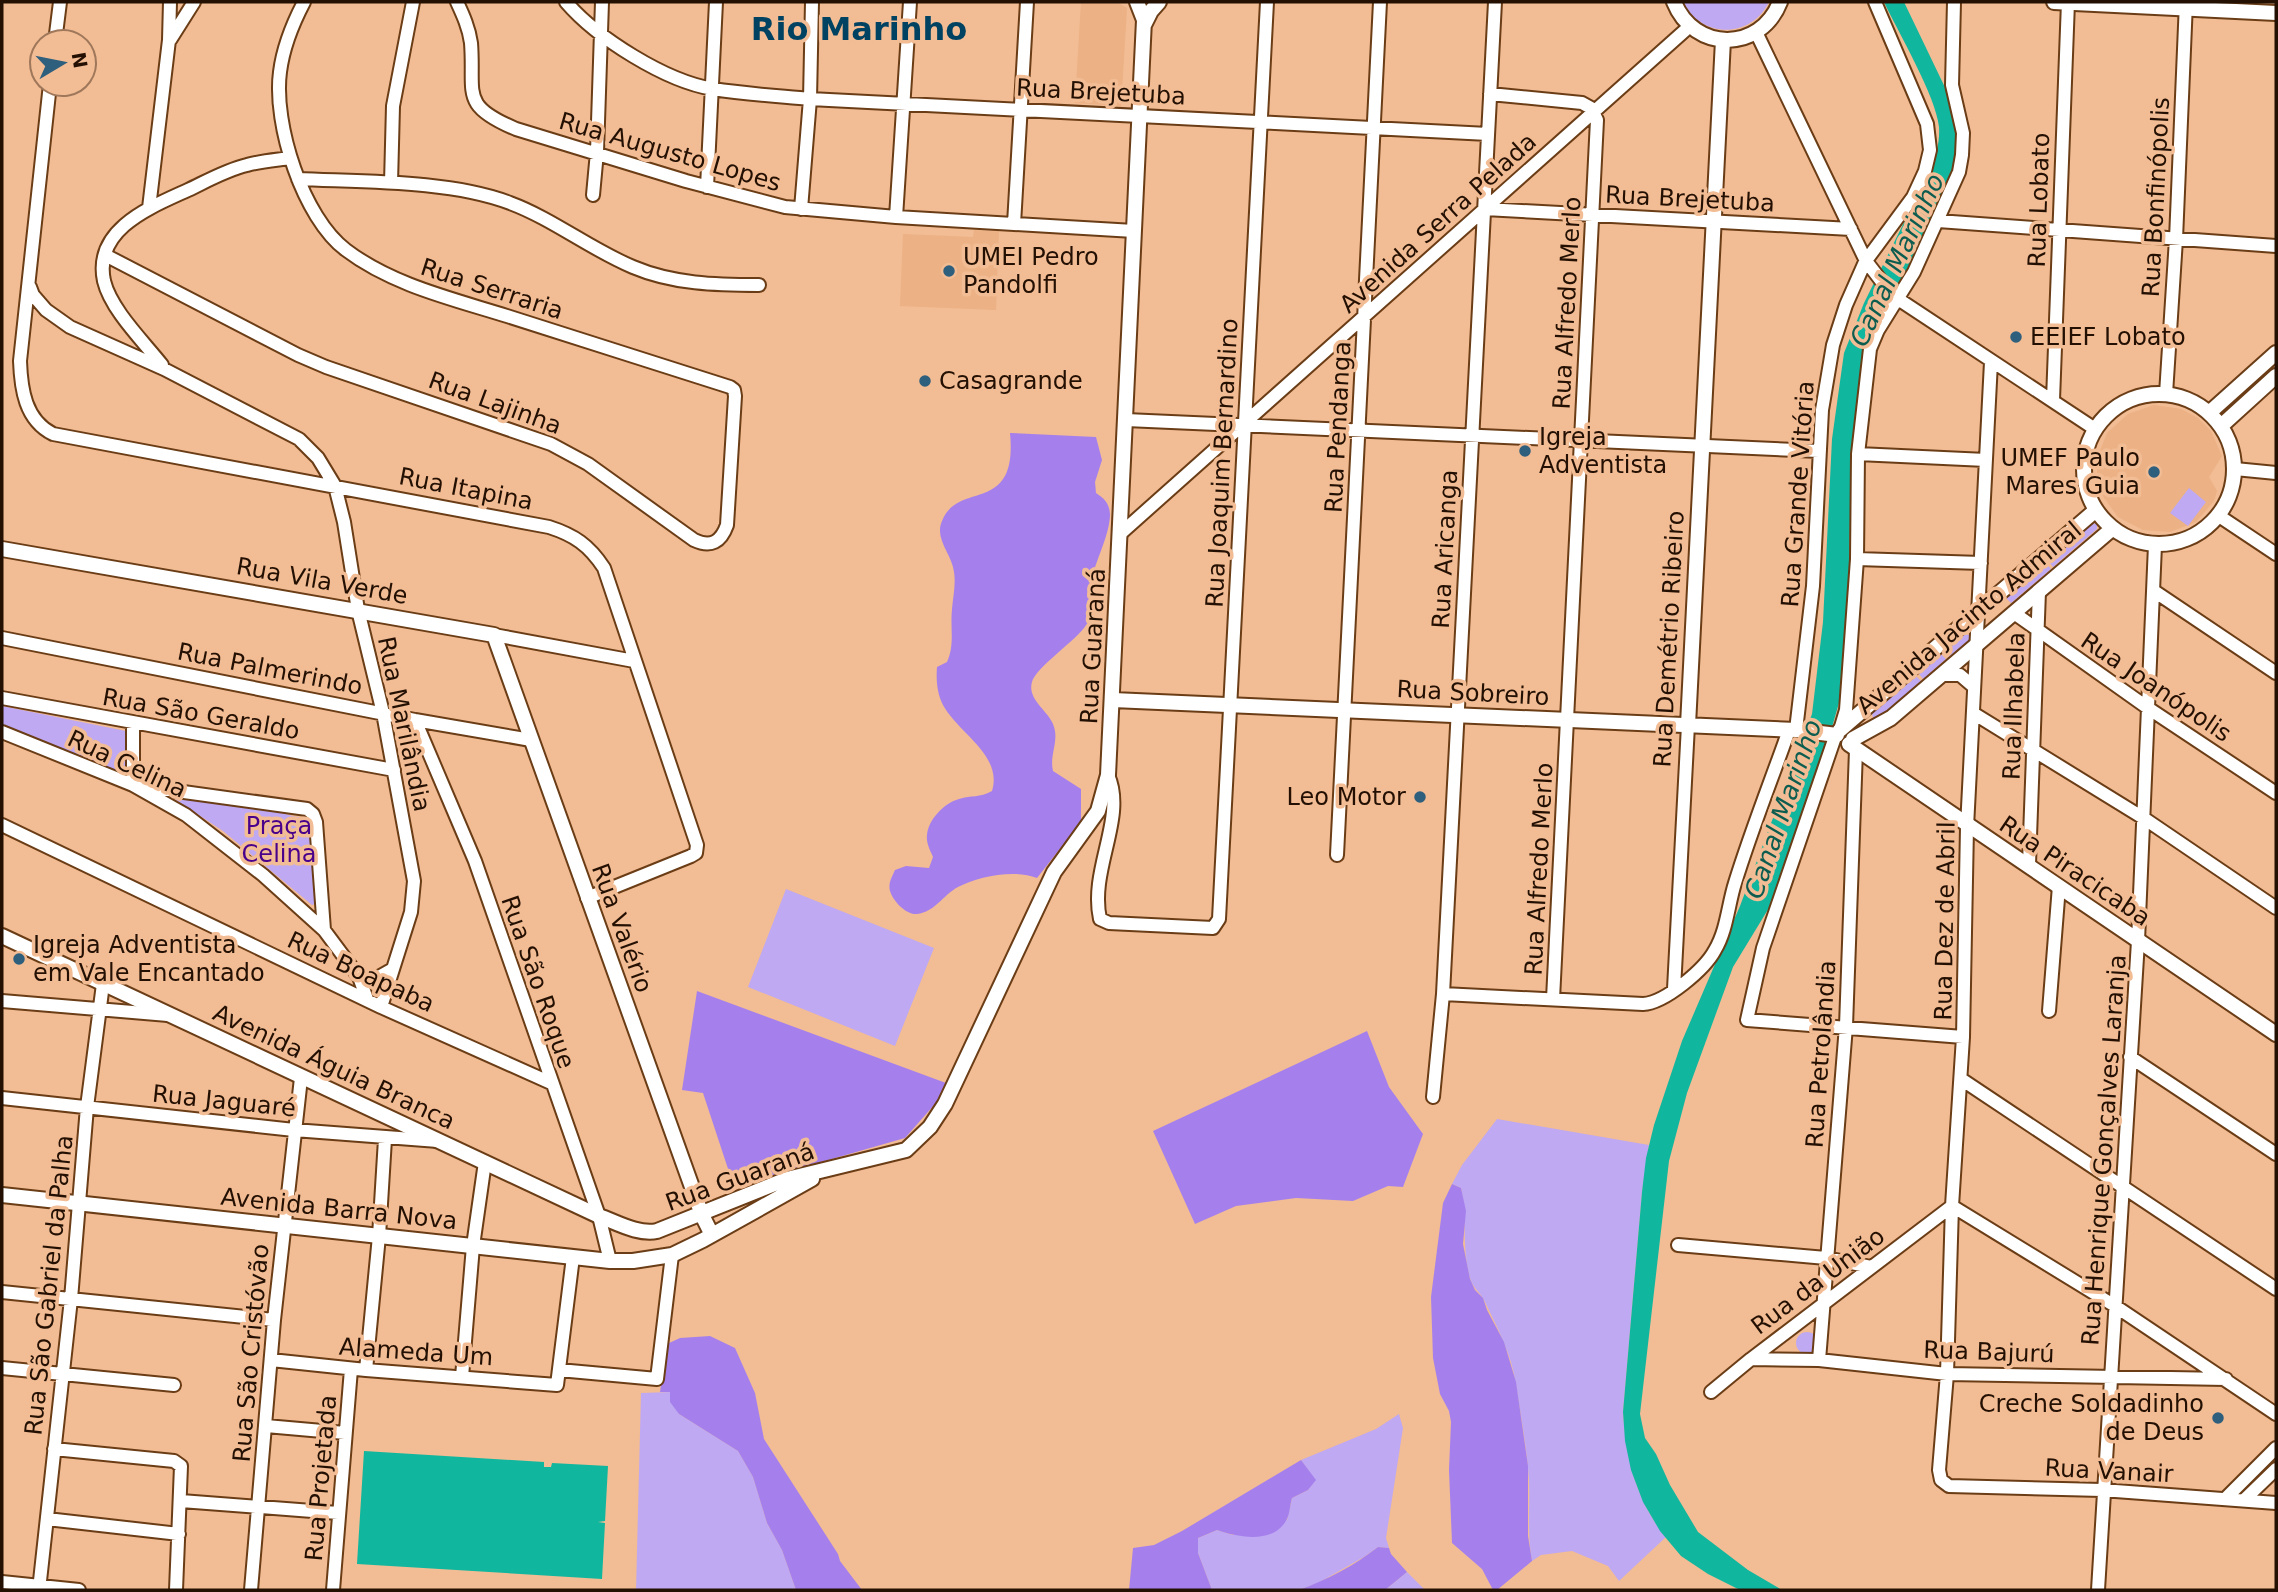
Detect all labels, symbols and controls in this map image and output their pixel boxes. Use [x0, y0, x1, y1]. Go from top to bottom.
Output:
district label: Rio Marinho [751, 10, 967, 48]
north arrow [28, 28, 98, 98]
text: N [68, 50, 92, 70]
street label: Rua Brejetuba [1016, 74, 1186, 110]
street label: Rua Bonfinópolis [2137, 96, 2175, 298]
street label: Rua Augusto Lopes [556, 107, 784, 197]
street label: Avenida Serra Pelada [1334, 127, 1542, 319]
street label: Rua Lobato [2023, 132, 2055, 268]
water label: Canal Marinho [1844, 169, 1950, 351]
street label: Rua Brejetuba [1605, 181, 1775, 217]
street label: Rua Alfredo Merlo [1547, 196, 1587, 410]
place label: UMEI Pedro Pandolfi [963, 243, 1099, 299]
street label: Rua Serraria [417, 253, 567, 325]
marker: UMEI Pedro Pandolfi [941, 263, 957, 279]
street label: Rua Joaquim Bernardino [1200, 318, 1244, 608]
place label: EEIEF Lobato [2030, 323, 2186, 351]
marker: EEIEF Lobato [2008, 329, 2024, 345]
street label: Rua Pendanga [1320, 340, 1356, 514]
street label: Rua Lajinha [425, 366, 565, 440]
place label: Casagrande [939, 367, 1083, 395]
marker: Casagrande [917, 373, 933, 389]
street label: Rua Grande Vitória [1776, 380, 1820, 608]
place label: Igreja Adventista [1539, 423, 1667, 479]
marker: Igreja Adventista [1517, 443, 1533, 459]
place label: UMEF Paulo Mares Guia [2000, 444, 2140, 500]
street label: Rua Itapina [396, 462, 536, 516]
marker: UMEF Paulo Mares Guia [2146, 464, 2162, 480]
street label: Rua Aricanga [1427, 469, 1463, 629]
street label: Rua Demétrio Ribeiro [1648, 510, 1690, 768]
street label: Avenida Jacinto Admiral [1851, 516, 2087, 720]
street label: Rua Vila Verde [234, 552, 410, 610]
street label: Rua Guaraná [1075, 567, 1111, 725]
street label: Rua Joanópolis [2076, 626, 2236, 748]
street label: Rua Ilhabela [1997, 631, 2031, 781]
street label: Rua Marilândia [372, 634, 436, 814]
street label: Rua Palmerindo [175, 637, 365, 701]
street label: Rua Sobreiro [1396, 675, 1550, 711]
street label: Rua São Geraldo [100, 683, 302, 745]
water label: Canal Marinho [1738, 716, 1828, 902]
street label: Rua Celina [63, 724, 191, 804]
street label: Rua Alfredo Merlo [1519, 762, 1559, 976]
place label: Leo Motor [1287, 783, 1406, 811]
marker: Leo Motor [1412, 789, 1428, 805]
street label: Rua Piracicaba [1994, 810, 2156, 932]
park label: Praça Celina [242, 812, 316, 868]
street label: Rua Dez de Abril [1929, 821, 1961, 1021]
street label: Rua Valério [586, 860, 658, 996]
street label: Rua São Roque [495, 892, 581, 1072]
street label: Rua Boapaba [283, 926, 439, 1018]
place label: Igreja Adventista em Vale Encantado [33, 931, 265, 987]
marker: Igreja Adventista em Vale Encantado [11, 951, 27, 967]
street label: Rua Henrique Gonçalves Laranja [2076, 954, 2132, 1346]
street label: Rua Petrolândia [1800, 959, 1842, 1149]
street label: Avenida Águia Branca [209, 998, 460, 1135]
street label: Rua Jaguaré [151, 1080, 297, 1122]
street label: Rua São Gabriel da Palha [19, 1133, 79, 1437]
street label: Rua Guaraná [662, 1137, 818, 1217]
street label: Avenida Barra Nova [219, 1183, 459, 1235]
street label: Rua da União [1746, 1222, 1890, 1340]
street label: Rua São Cristóvão [228, 1243, 274, 1463]
street label: Alameda Um [338, 1333, 494, 1371]
street label: Rua Bajurú [1923, 1336, 2055, 1368]
place label: Creche Soldadinho de Deus [1979, 1390, 2204, 1446]
street label: Rua Projetada [300, 1394, 342, 1562]
marker: Creche Soldadinho de Deus [2210, 1410, 2226, 1426]
street label: Rua Vanair [2044, 1454, 2174, 1488]

